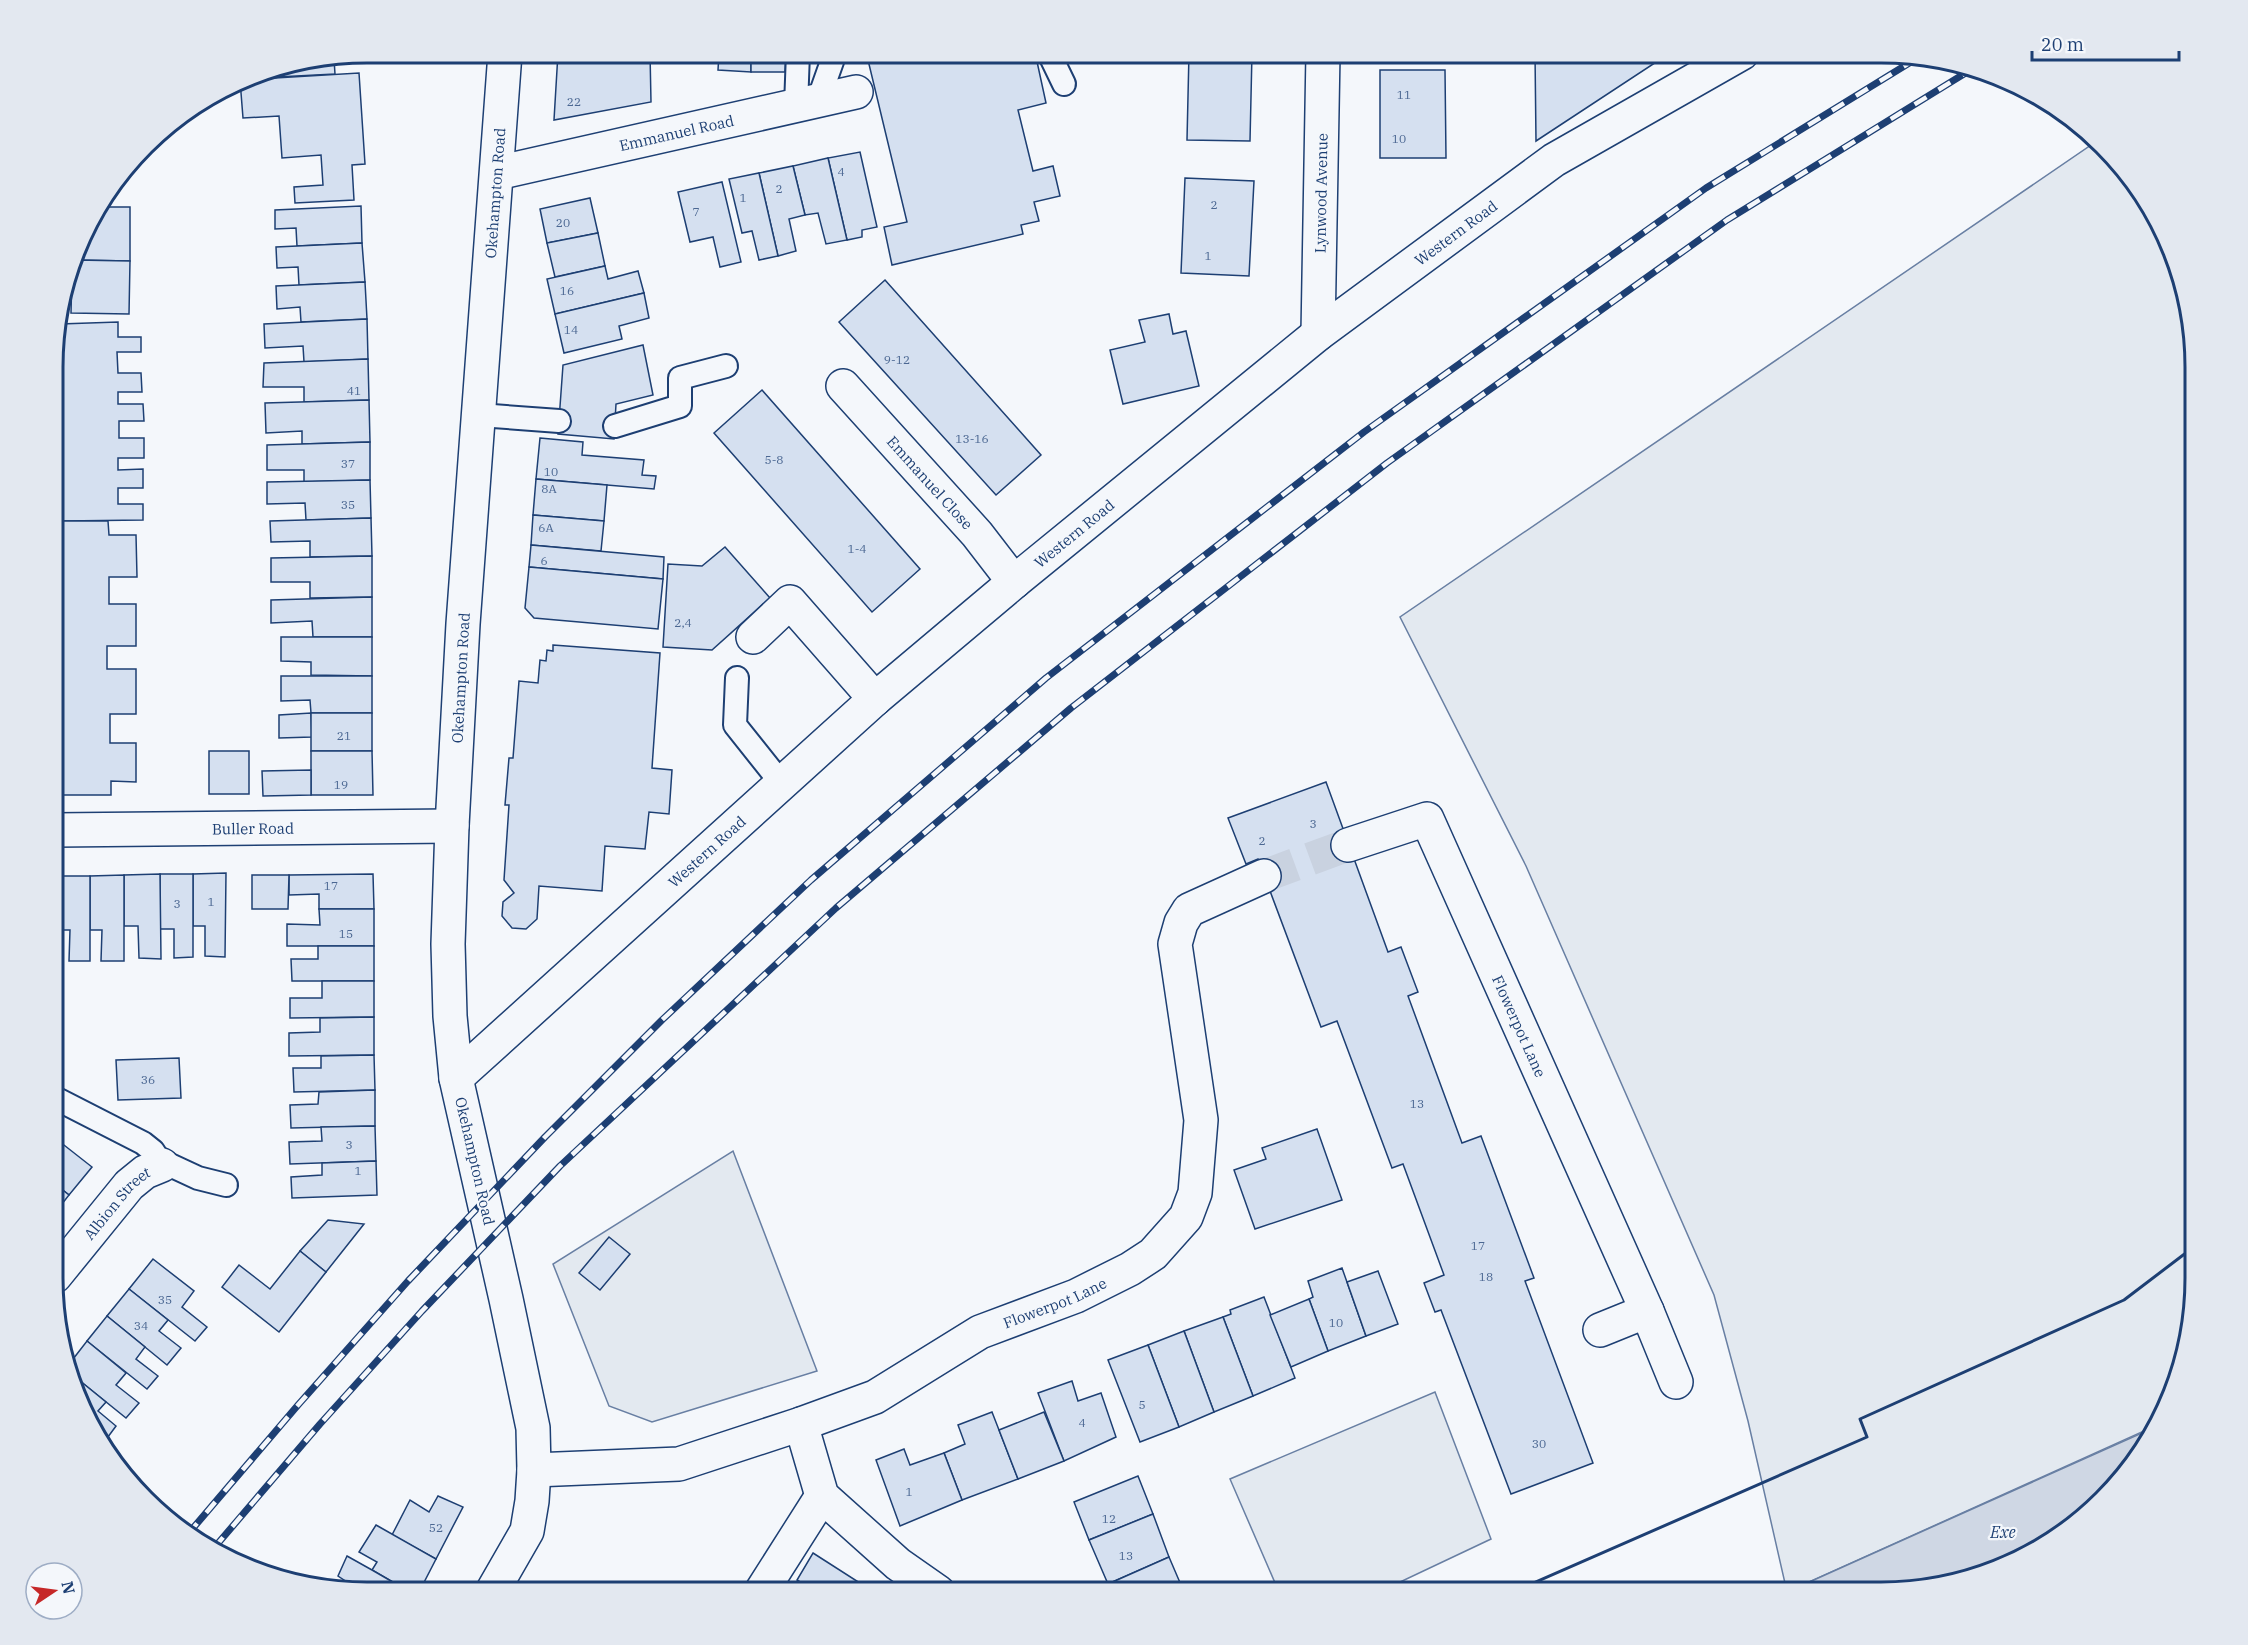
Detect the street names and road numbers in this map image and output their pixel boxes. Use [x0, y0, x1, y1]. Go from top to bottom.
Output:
street label: Emmanuel Road [617, 110, 736, 155]
street label: Okehampton Road [480, 127, 509, 259]
street label: Lynwood Avenue [1310, 133, 1331, 253]
street label: Western Road [1411, 196, 1501, 269]
street label: Emmanuel Close [883, 432, 977, 533]
street label: Western Road [1030, 495, 1118, 571]
street label: Okehampton Road [447, 612, 473, 744]
street label: Western Road [664, 811, 749, 891]
street label: Buller Road [212, 818, 294, 838]
street label: Flowerpot Lane [1488, 972, 1551, 1080]
street label: Okehampton Road [451, 1095, 499, 1227]
street label: Albion Street [79, 1162, 152, 1243]
street label: Flowerpot Lane [1000, 1273, 1109, 1332]

